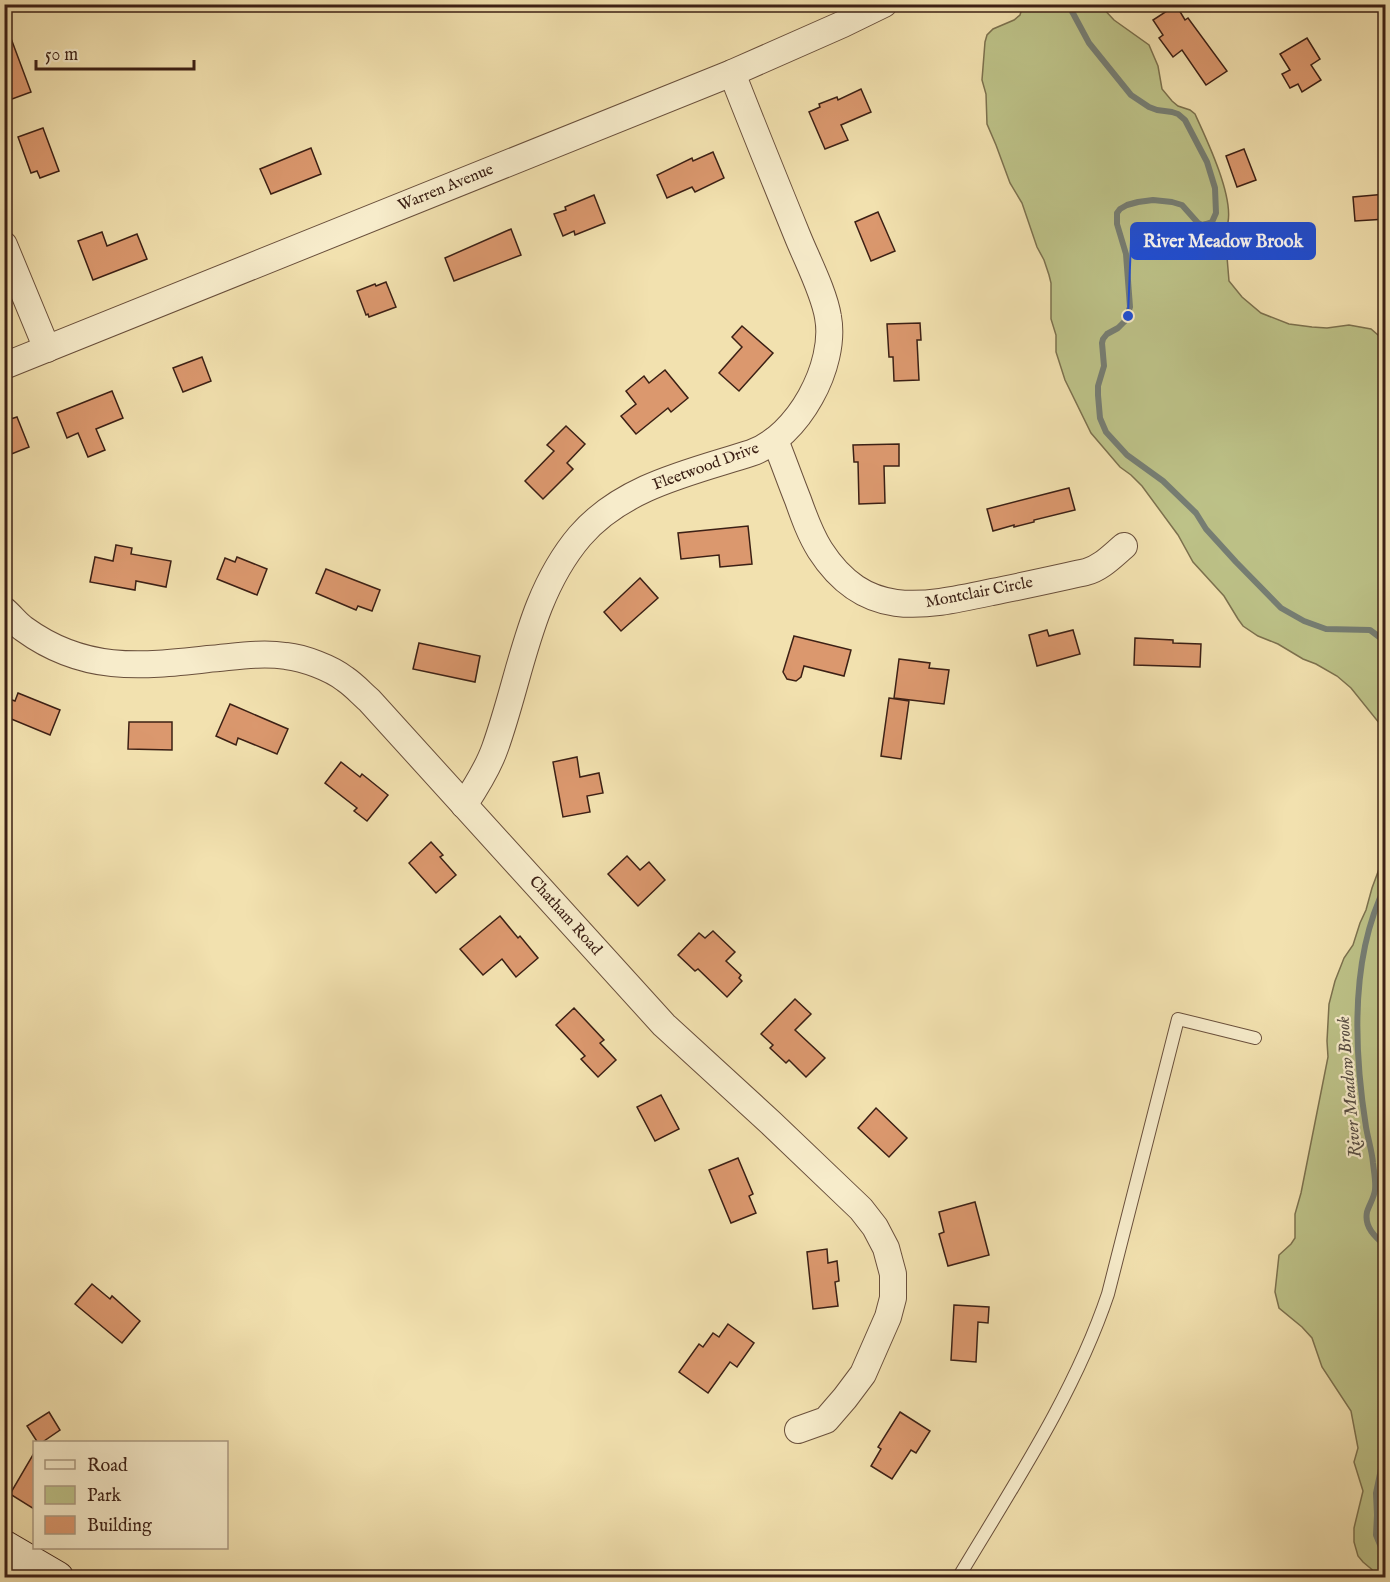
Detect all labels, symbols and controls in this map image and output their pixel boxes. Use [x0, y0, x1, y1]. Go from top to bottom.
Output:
scale bar [36, 33, 194, 71]
text: 50 m [45, 44, 78, 67]
street label: Warren Avenue [395, 160, 497, 216]
callout: River Meadow Brook [1131, 223, 1315, 259]
text: River Meadow Brook [1143, 231, 1304, 254]
street label: Fleetwood Drive [650, 439, 762, 495]
street label: Montclair Circle [923, 573, 1035, 613]
street label: Chatham Road [524, 872, 606, 960]
water label: River Meadow Brook [1332, 1015, 1368, 1159]
legend [33, 1441, 228, 1549]
text: Road [87, 1455, 128, 1478]
text: Park [87, 1485, 122, 1508]
text: Building [87, 1515, 152, 1538]

